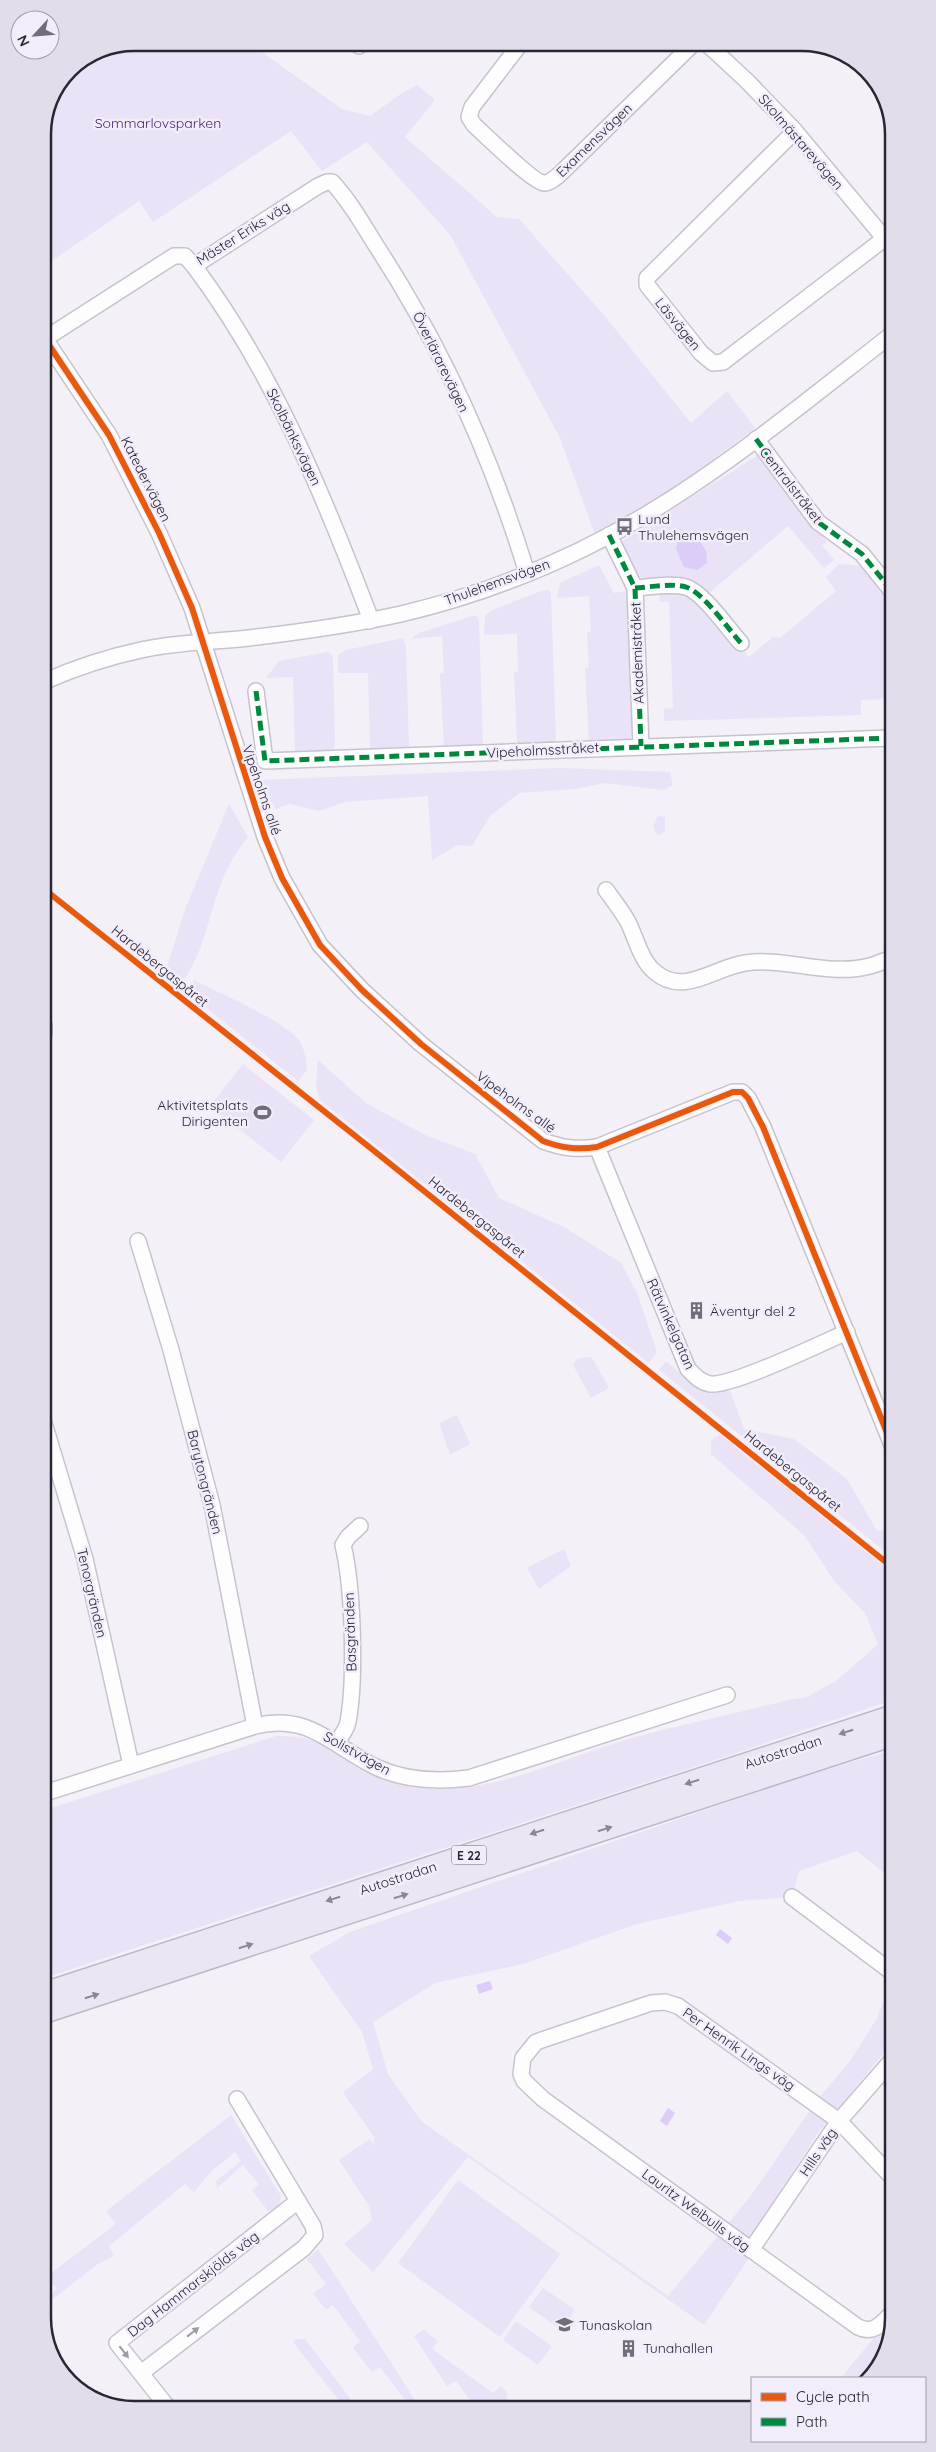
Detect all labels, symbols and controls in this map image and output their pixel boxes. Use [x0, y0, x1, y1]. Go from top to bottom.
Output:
north arrow [10, 10, 60, 60]
text: N [13, 32, 34, 49]
street label: Skolmästarevägen [755, 90, 847, 194]
street label: Examensvägen [552, 99, 636, 181]
park label: Sommarlovsparken [95, 114, 221, 132]
street label: Mäster Eriks väg [193, 197, 293, 269]
street label: Läsvägen [651, 294, 705, 354]
street label: Överlärarevägen [409, 309, 473, 415]
street label: Skolbänksvägen [263, 385, 325, 489]
street label: Katedervägen [117, 433, 175, 525]
street label: Centralstråket [756, 443, 826, 527]
place label: Lund Thulehemsvägen [638, 510, 749, 544]
bus stop icon: Lund Thulehemsvägen [614, 517, 634, 537]
street label: Thulehemsvägen [442, 555, 552, 609]
street label: Akademistråket [626, 601, 648, 704]
street label: Vipeholmsstråket [486, 738, 600, 762]
street label: Vipeholms allé [238, 743, 286, 838]
street label: Hardebergaspåret [108, 921, 212, 1011]
street label: Vipeholms allé [473, 1067, 559, 1137]
place label: Aktivitetsplats Dirigenten [157, 1096, 248, 1130]
sports icon: Aktivitetsplats Dirigenten [252, 1103, 272, 1123]
street label: Hardebergaspåret [425, 1172, 529, 1262]
street label: Rätvinkelgatan [643, 1276, 699, 1372]
building icon: Äventyr del 2 [686, 1301, 706, 1321]
place label: Äventyr del 2 [710, 1302, 796, 1320]
street label: Hardebergaspåret [741, 1426, 845, 1516]
street label: Barytongränden [183, 1428, 227, 1536]
street label: Tenorgränden [73, 1546, 111, 1640]
street label: Basgränden [340, 1592, 360, 1672]
street label: Solistvägen [320, 1727, 394, 1779]
one-way arrow [839, 1728, 854, 1736]
street label: Autostradan [742, 1731, 824, 1773]
one-way arrow [684, 1779, 699, 1786]
one-way arrow [598, 1825, 613, 1833]
one-way arrow [530, 1829, 545, 1837]
road number: E 22 [452, 1846, 486, 1864]
street label: Autostradan [357, 1857, 439, 1899]
one-way arrow [393, 1892, 408, 1900]
one-way arrow [325, 1896, 340, 1904]
one-way arrow [239, 1942, 254, 1950]
one-way arrow [84, 1992, 99, 2000]
street label: Per Henrik Lings väg [679, 2003, 799, 2095]
street label: Hills väg [795, 2124, 841, 2180]
street label: Lauritz Weibulls väg [638, 2165, 754, 2255]
street label: Dag Hammarskjölds väg [124, 2227, 262, 2341]
school or university icon: Tunaskolan [555, 2315, 575, 2335]
place label: Tunaskolan [579, 2316, 652, 2334]
one-way arrow [186, 2327, 199, 2338]
building icon: Tunahallen [619, 2338, 639, 2358]
place label: Tunahallen [643, 2339, 713, 2357]
one-way arrow [119, 2345, 130, 2358]
legend [751, 2377, 926, 2442]
text: Cycle path [796, 2387, 870, 2406]
text: Path [796, 2412, 828, 2431]

